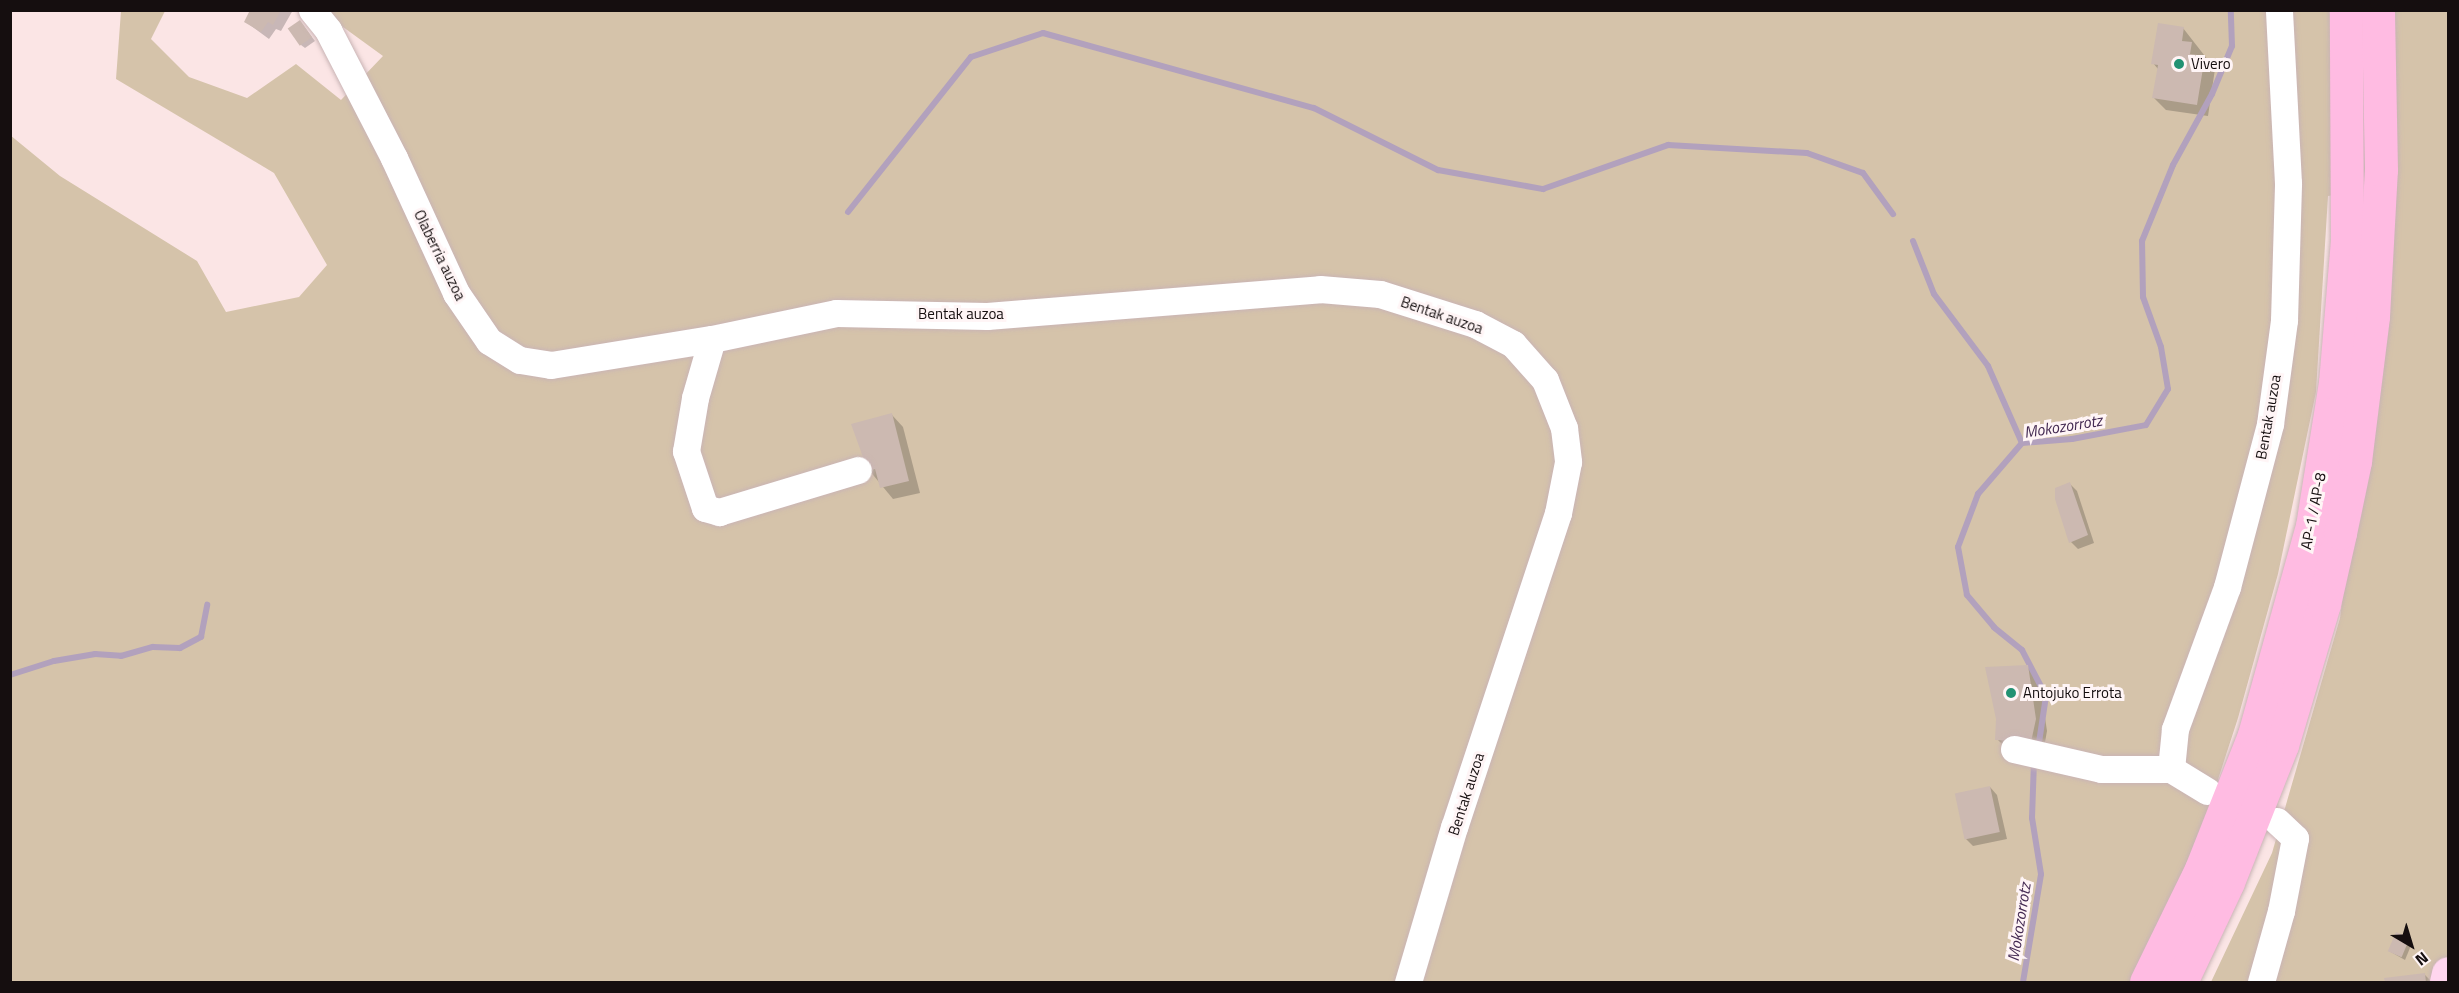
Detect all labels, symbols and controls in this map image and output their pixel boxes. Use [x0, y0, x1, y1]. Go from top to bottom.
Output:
place label: Vivero [2191, 55, 2231, 73]
marker: Vivero [2172, 57, 2186, 71]
street label: Olaberria auzoa [410, 207, 470, 303]
street label: Bentak auzoa [1399, 293, 1485, 337]
street label: Bentak auzoa [918, 305, 1004, 323]
street label: Bentak auzoa [2252, 373, 2284, 461]
water label: Mokozorrotz [2022, 410, 2104, 442]
street label: AP-1 / AP-8 [2297, 471, 2329, 551]
place label: Antojuko Errota [2023, 684, 2122, 702]
marker: Antojuko Errota [2004, 686, 2018, 700]
street label: Bentak auzoa [1444, 750, 1488, 838]
water label: Mokozorrotz [2003, 881, 2035, 963]
north arrow [2381, 915, 2441, 975]
text: N [2410, 946, 2434, 972]

